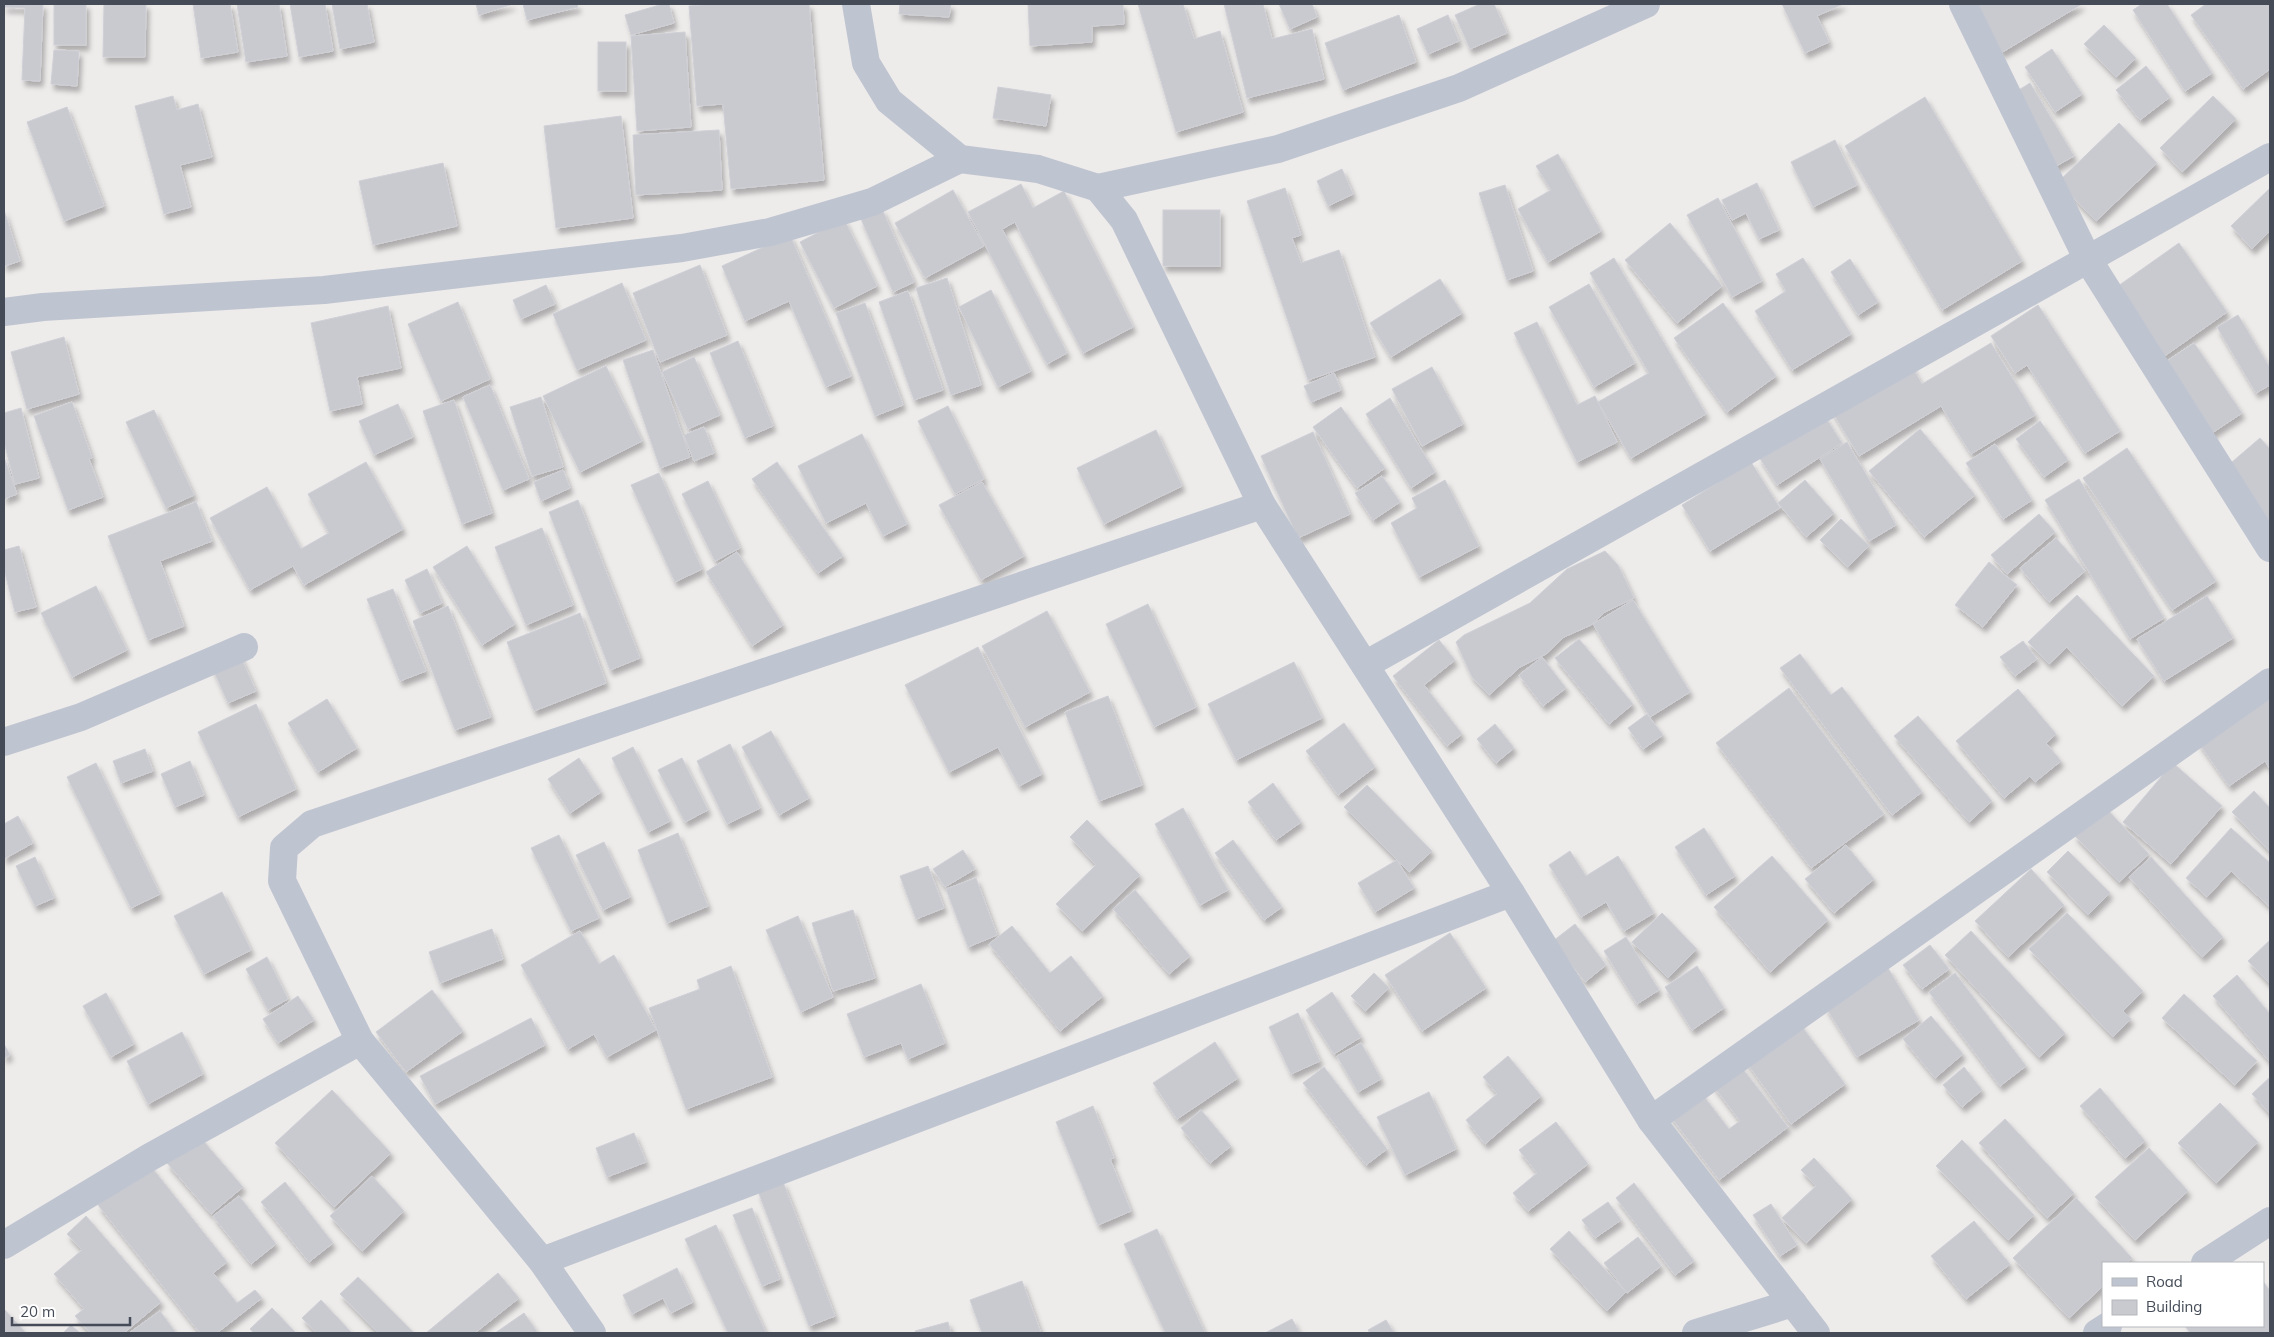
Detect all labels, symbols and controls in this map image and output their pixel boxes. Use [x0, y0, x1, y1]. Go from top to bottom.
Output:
legend [2102, 1262, 2264, 1327]
text: Road [2146, 1272, 2183, 1291]
scale bar [12, 1294, 130, 1326]
text: Building [2146, 1297, 2202, 1316]
text: 20 m [20, 1302, 55, 1321]

